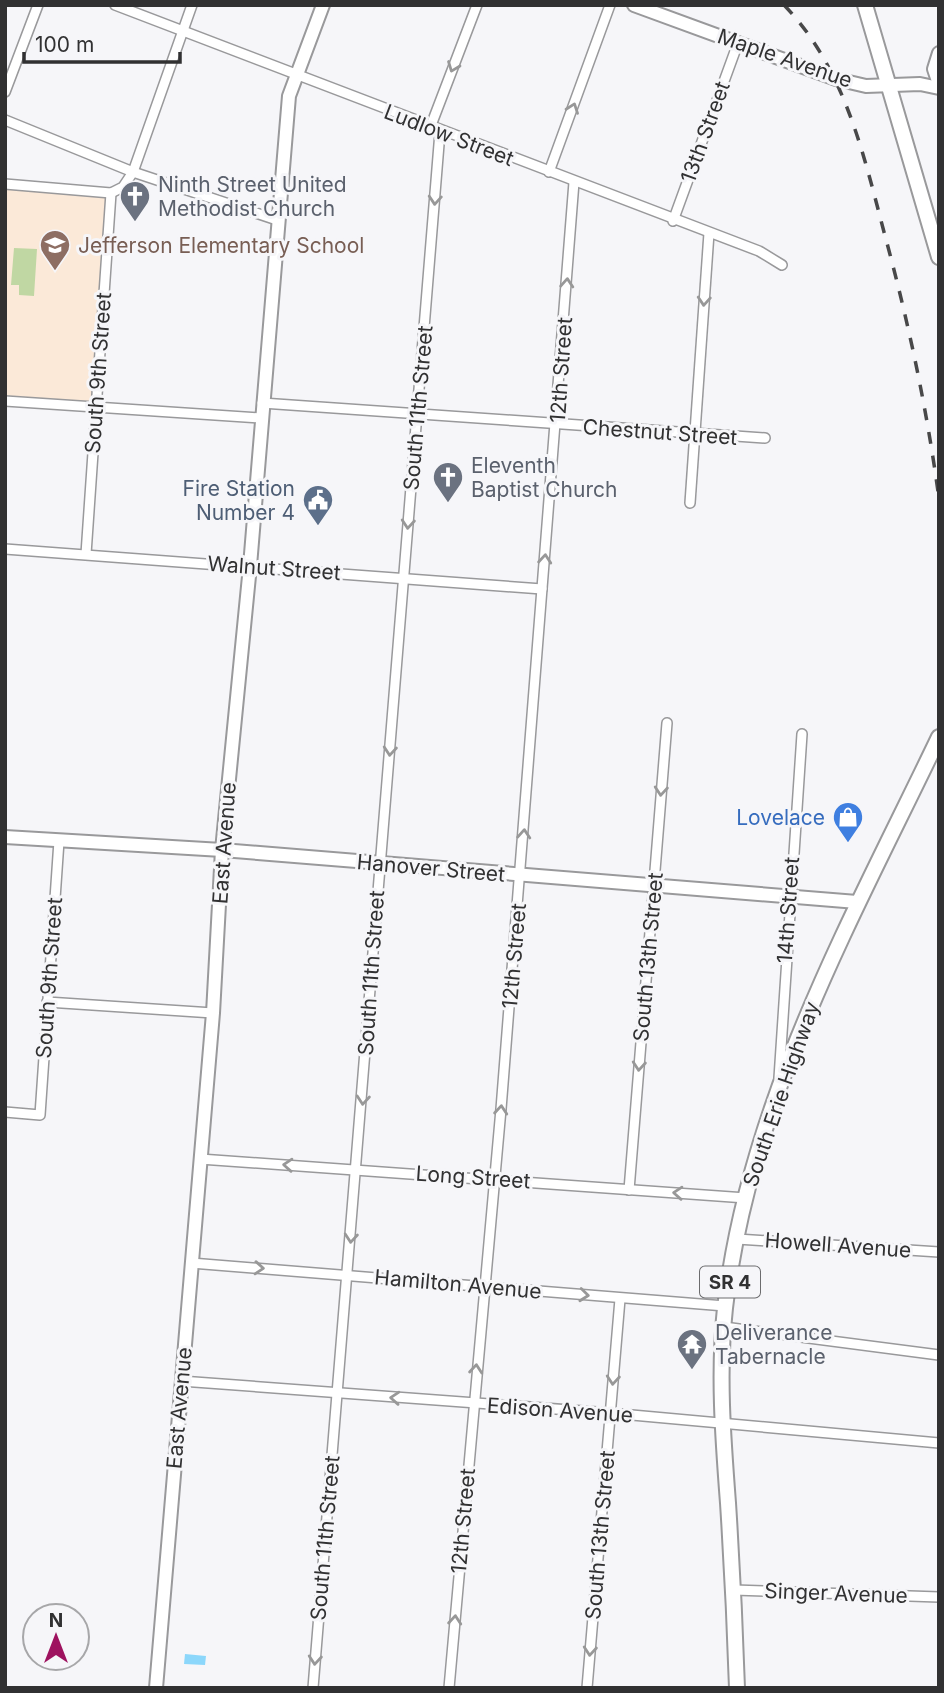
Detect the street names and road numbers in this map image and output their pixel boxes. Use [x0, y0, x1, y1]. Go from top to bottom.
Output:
street label: Maple Avenue [714, 23, 856, 93]
street label: 13th Street [675, 78, 735, 186]
street label: Ludlow Street [381, 99, 517, 171]
street label: South 9th Street [80, 291, 116, 454]
street label: 12th Street [545, 316, 577, 424]
street label: South 11th Street [398, 324, 438, 492]
street label: Chestnut Street [582, 414, 738, 450]
street label: Walnut Street [207, 551, 342, 585]
street label: East Avenue [207, 781, 241, 905]
street label: Hanover Street [356, 849, 506, 887]
street label: 14th Street [772, 856, 804, 964]
street label: South 13th Street [628, 871, 668, 1043]
street label: South 11th Street [353, 889, 389, 1056]
street label: South 9th Street [31, 896, 67, 1059]
street label: 12th Street [497, 902, 531, 1010]
street label: South Erie Highway [738, 998, 825, 1190]
street label: Long Street [415, 1161, 531, 1193]
street label: Howell Avenue [764, 1227, 912, 1263]
street label: Hamilton Avenue [373, 1264, 543, 1304]
road number: SR 4 [700, 1266, 760, 1298]
street label: East Avenue [161, 1346, 197, 1470]
street label: Edison Avenue [486, 1392, 634, 1428]
street label: South 13th Street [580, 1449, 620, 1621]
street label: South 11th Street [305, 1454, 345, 1622]
street label: 12th Street [446, 1467, 480, 1575]
street label: Singer Avenue [764, 1578, 908, 1608]

